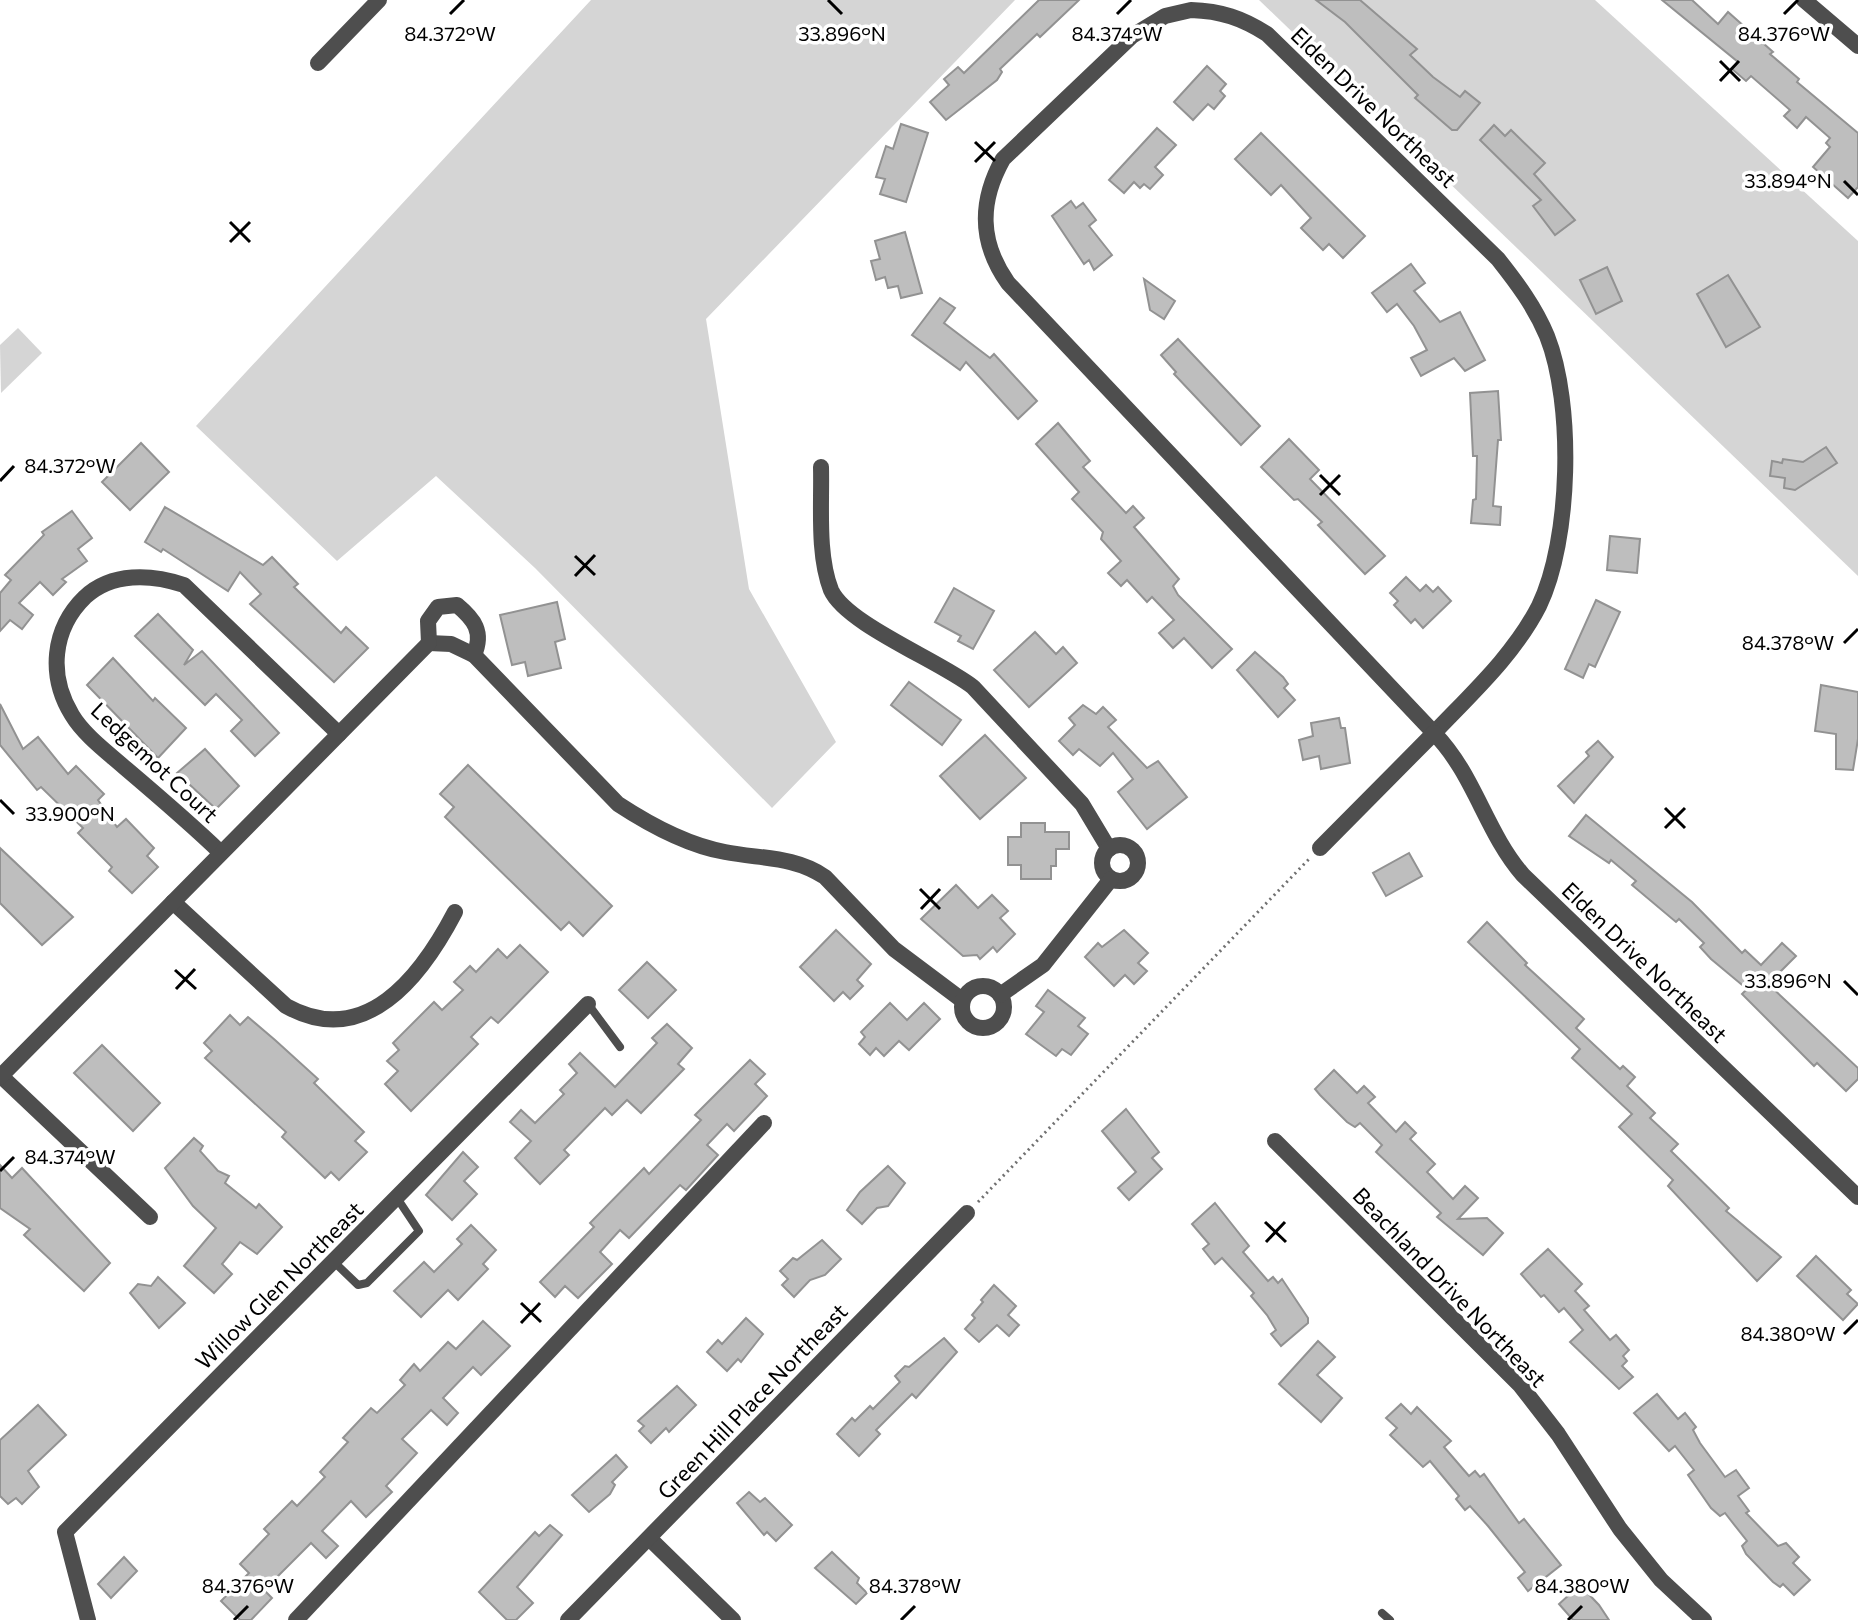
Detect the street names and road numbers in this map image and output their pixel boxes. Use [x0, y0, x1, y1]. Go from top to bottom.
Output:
street label: Elden Drive Northeast [1286, 21, 1462, 193]
street label: Ledgemot Court [86, 696, 224, 828]
street label: Elden Drive Northeast [1557, 876, 1733, 1048]
street label: Beachland Drive Northeast [1348, 1182, 1552, 1392]
street label: Willow Glen Northeast [189, 1195, 369, 1375]
street label: Green Hill Place Northeast [651, 1297, 853, 1505]

